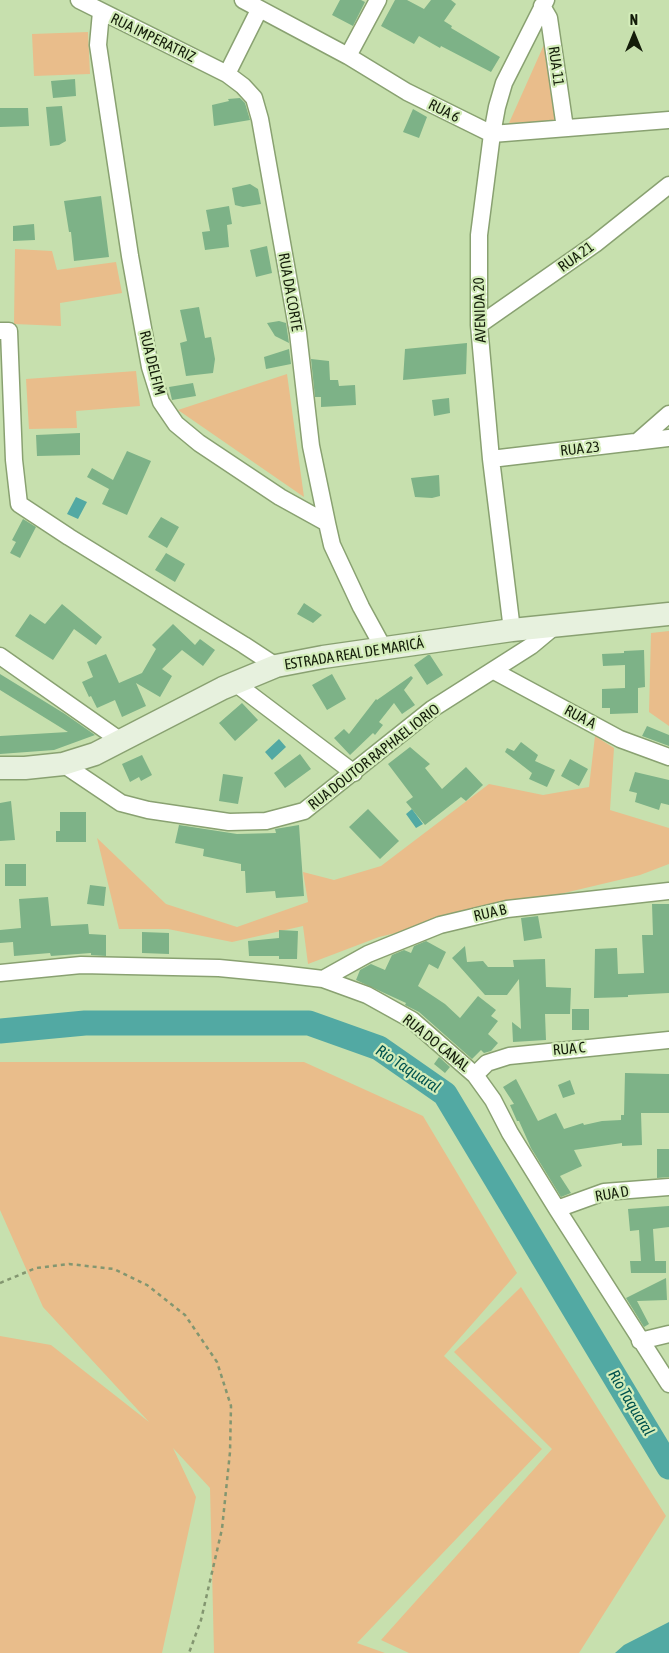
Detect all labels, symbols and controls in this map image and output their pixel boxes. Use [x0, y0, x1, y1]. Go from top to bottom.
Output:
street label: RUA IMPERATRIZ [108, 10, 198, 66]
north arrow [609, 10, 659, 60]
text: N [630, 12, 638, 28]
street label: RUA 11 [544, 45, 568, 87]
street label: RUA 6 [425, 96, 463, 126]
street label: RUA 21 [555, 238, 597, 276]
street label: RUA DA CORTE [274, 251, 306, 333]
street label: AVENIDA 20 [470, 277, 490, 343]
street label: RUA DELFIM [135, 329, 169, 397]
street label: RUA 23 [559, 438, 601, 460]
street label: ESTRADA REAL DE MARICÁ [283, 634, 425, 674]
street label: RUA DOUTOR RAPHAEL IORIO [305, 700, 443, 814]
street label: RUA A [561, 701, 599, 733]
street label: RUA B [472, 901, 508, 925]
street label: RUA DO CANAL [399, 1010, 473, 1076]
street label: RUA C [552, 1039, 586, 1059]
water label: Rio Taquaral [372, 1041, 444, 1097]
street label: RUA D [594, 1182, 630, 1206]
water label: Rio Taquaral [604, 1367, 658, 1439]

